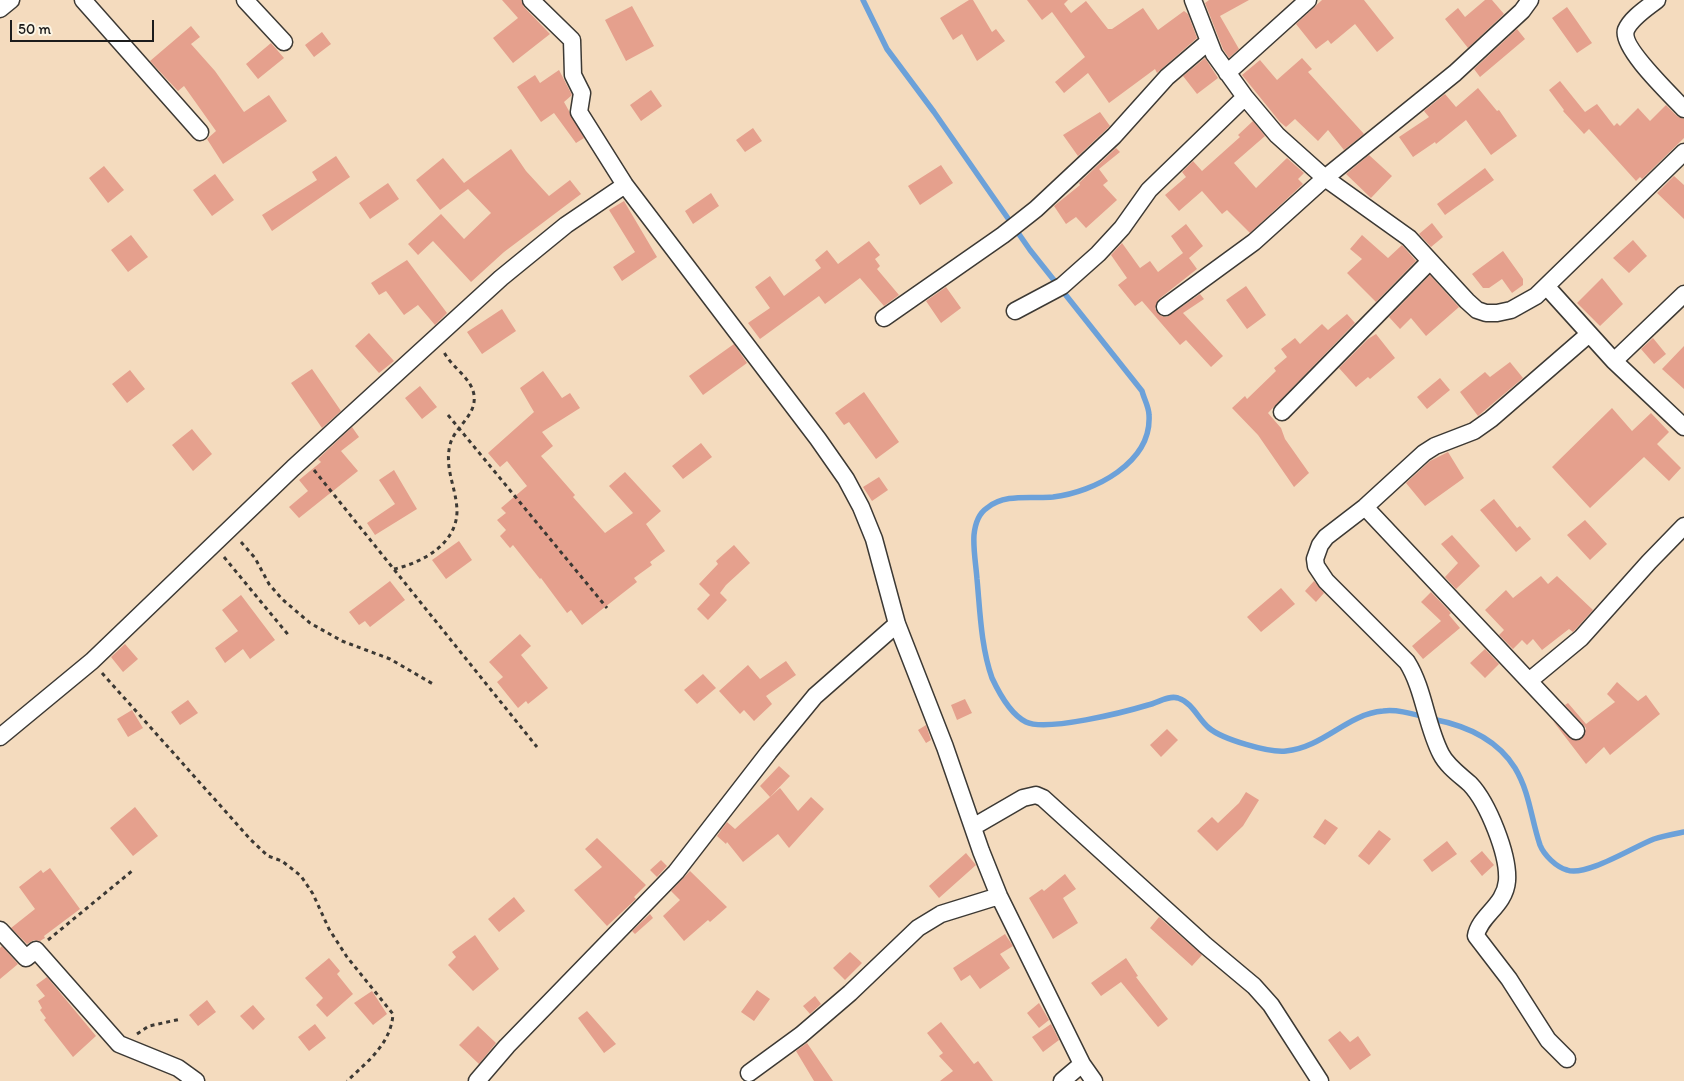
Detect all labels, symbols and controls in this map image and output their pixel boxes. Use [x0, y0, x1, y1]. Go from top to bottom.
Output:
scale bar [12, 10, 156, 42]
text: 50 m [18, 20, 51, 38]

